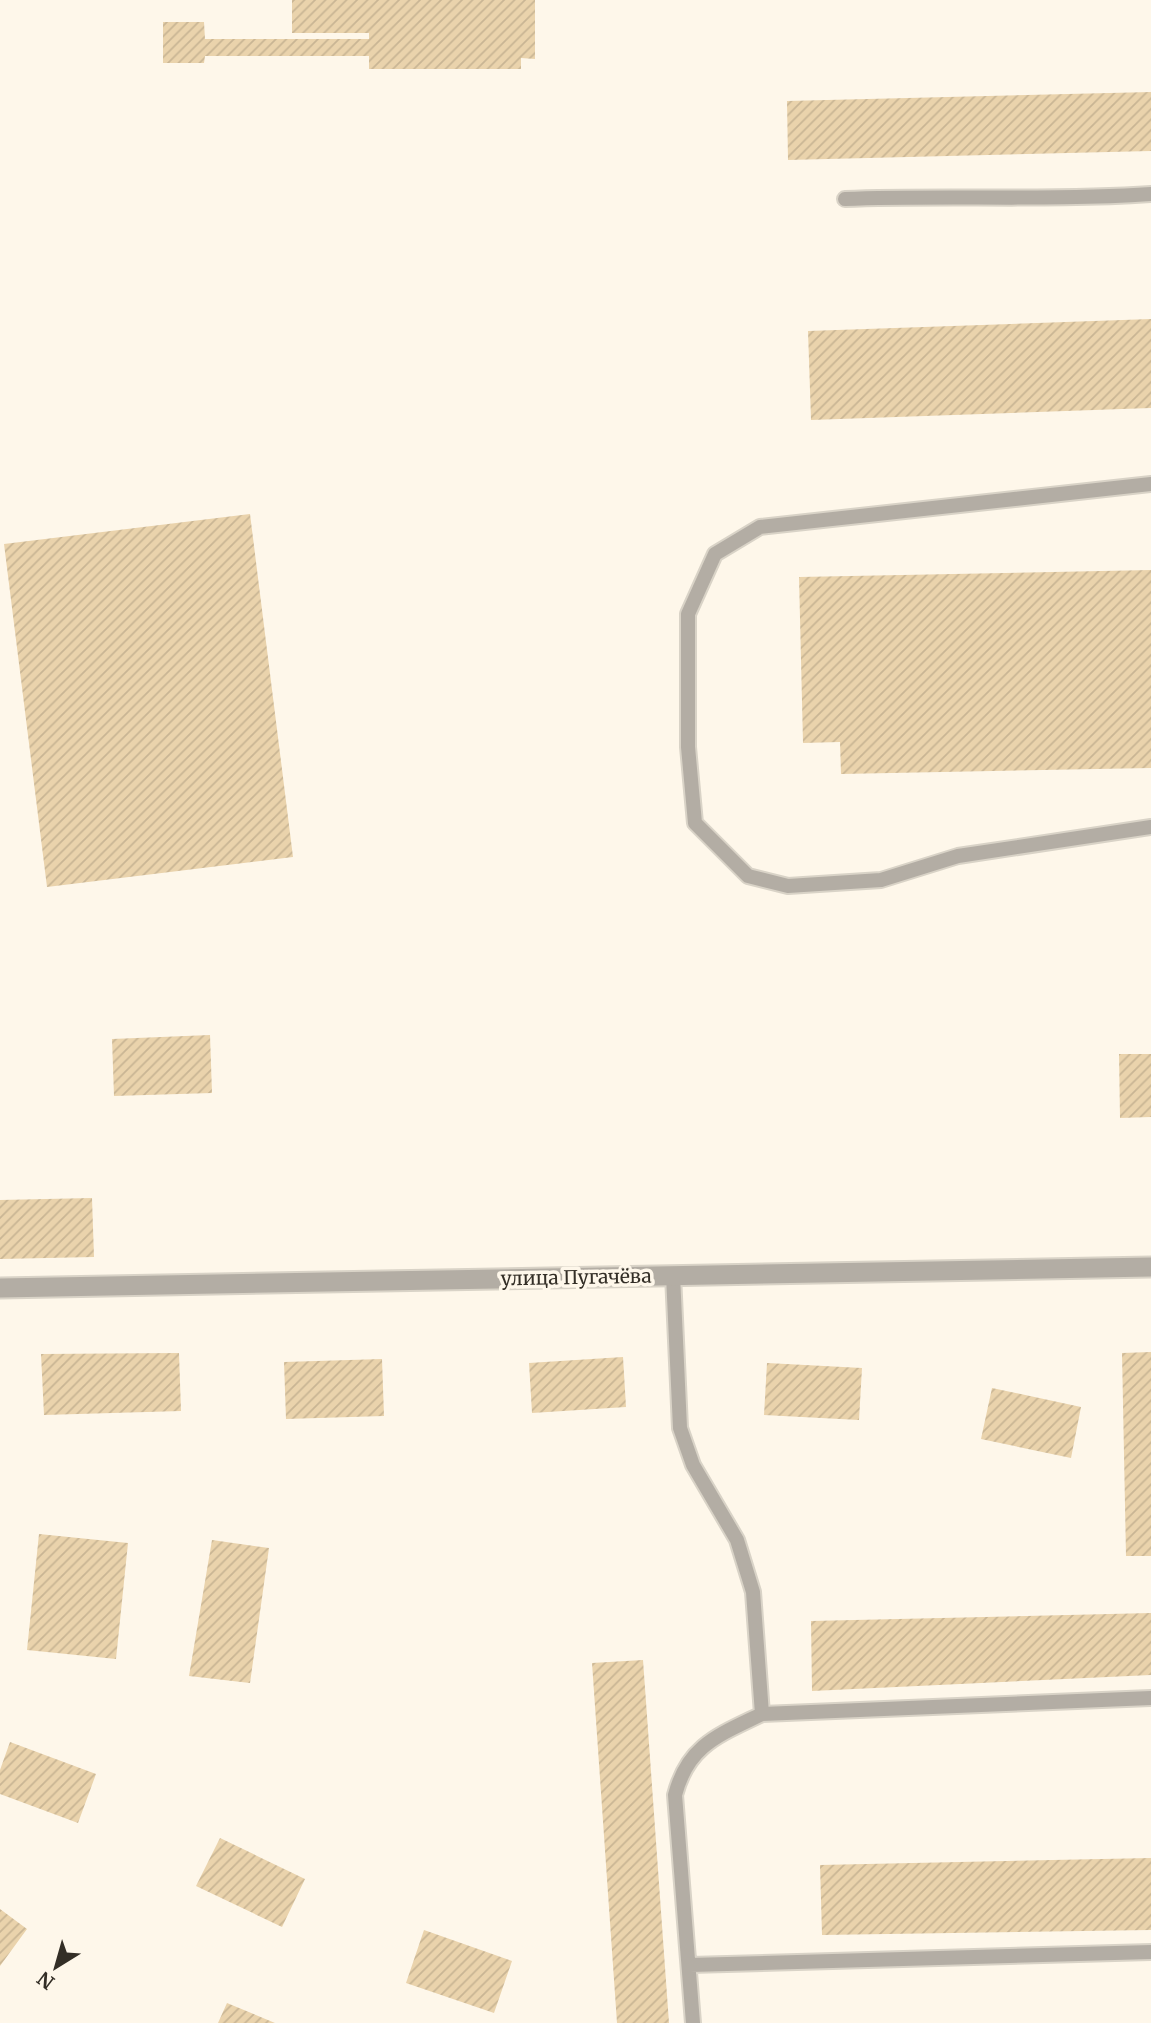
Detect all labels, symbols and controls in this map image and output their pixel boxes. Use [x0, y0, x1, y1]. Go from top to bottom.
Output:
street label: улица Пугачёва [500, 1264, 652, 1290]
north arrow [21, 1932, 91, 2002]
text: N [33, 1966, 59, 1995]

